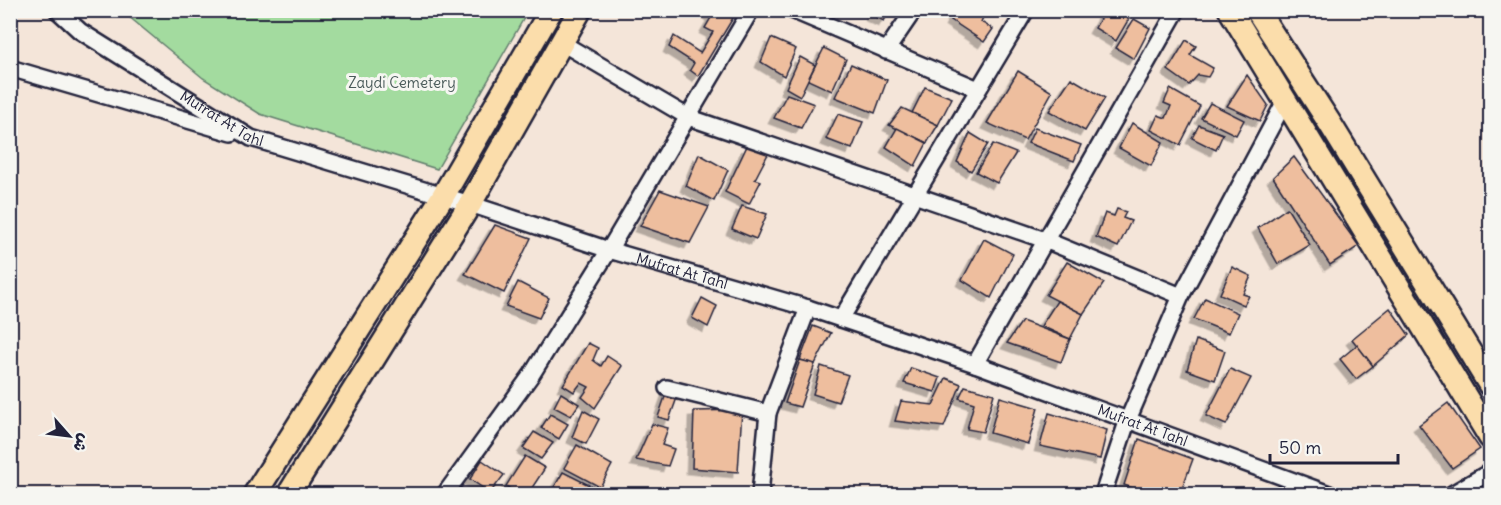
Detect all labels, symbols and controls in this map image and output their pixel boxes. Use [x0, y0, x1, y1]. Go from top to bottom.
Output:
park label: Zaydi Cemetery [348, 73, 456, 92]
street label: Mufrat At Tahl [177, 86, 266, 150]
street label: Mufrat At Tahl [634, 248, 730, 293]
street label: Mufrat At Tahl [1095, 400, 1190, 450]
north arrow [39, 406, 99, 466]
scale bar [1270, 427, 1398, 465]
text: ش [69, 431, 95, 456]
text: 50 m [1279, 436, 1321, 459]

